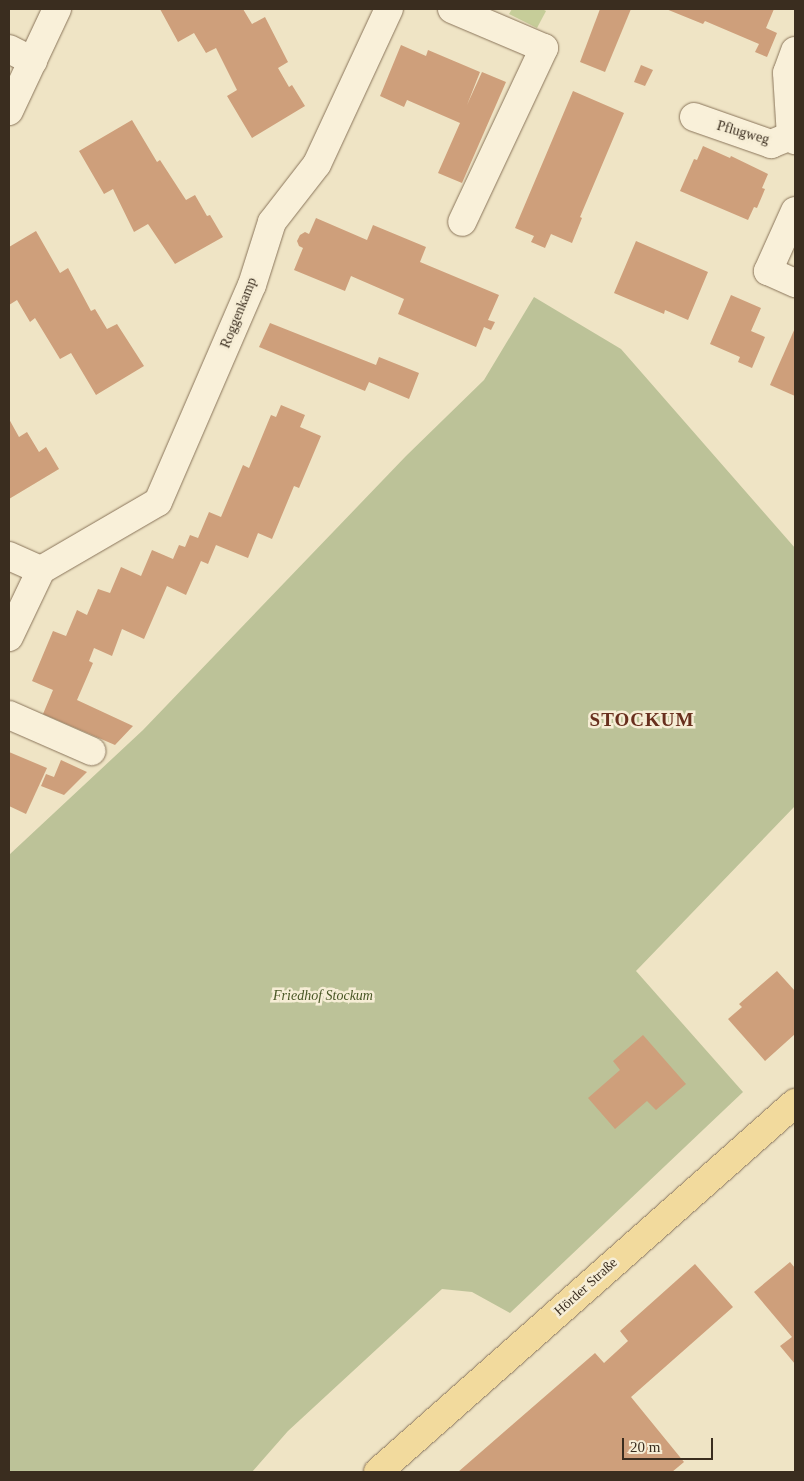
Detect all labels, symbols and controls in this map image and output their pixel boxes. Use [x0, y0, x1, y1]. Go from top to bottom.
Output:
street label: Pflugweg [715, 118, 771, 148]
street label: Roggenkamp [217, 275, 261, 351]
district label: STOCKUM [589, 709, 695, 731]
park label: Friedhof Stockum [273, 988, 373, 1004]
street label: Hörder Straße [551, 1254, 621, 1320]
scale bar [624, 1428, 715, 1460]
text: 20 m [630, 1439, 660, 1455]

